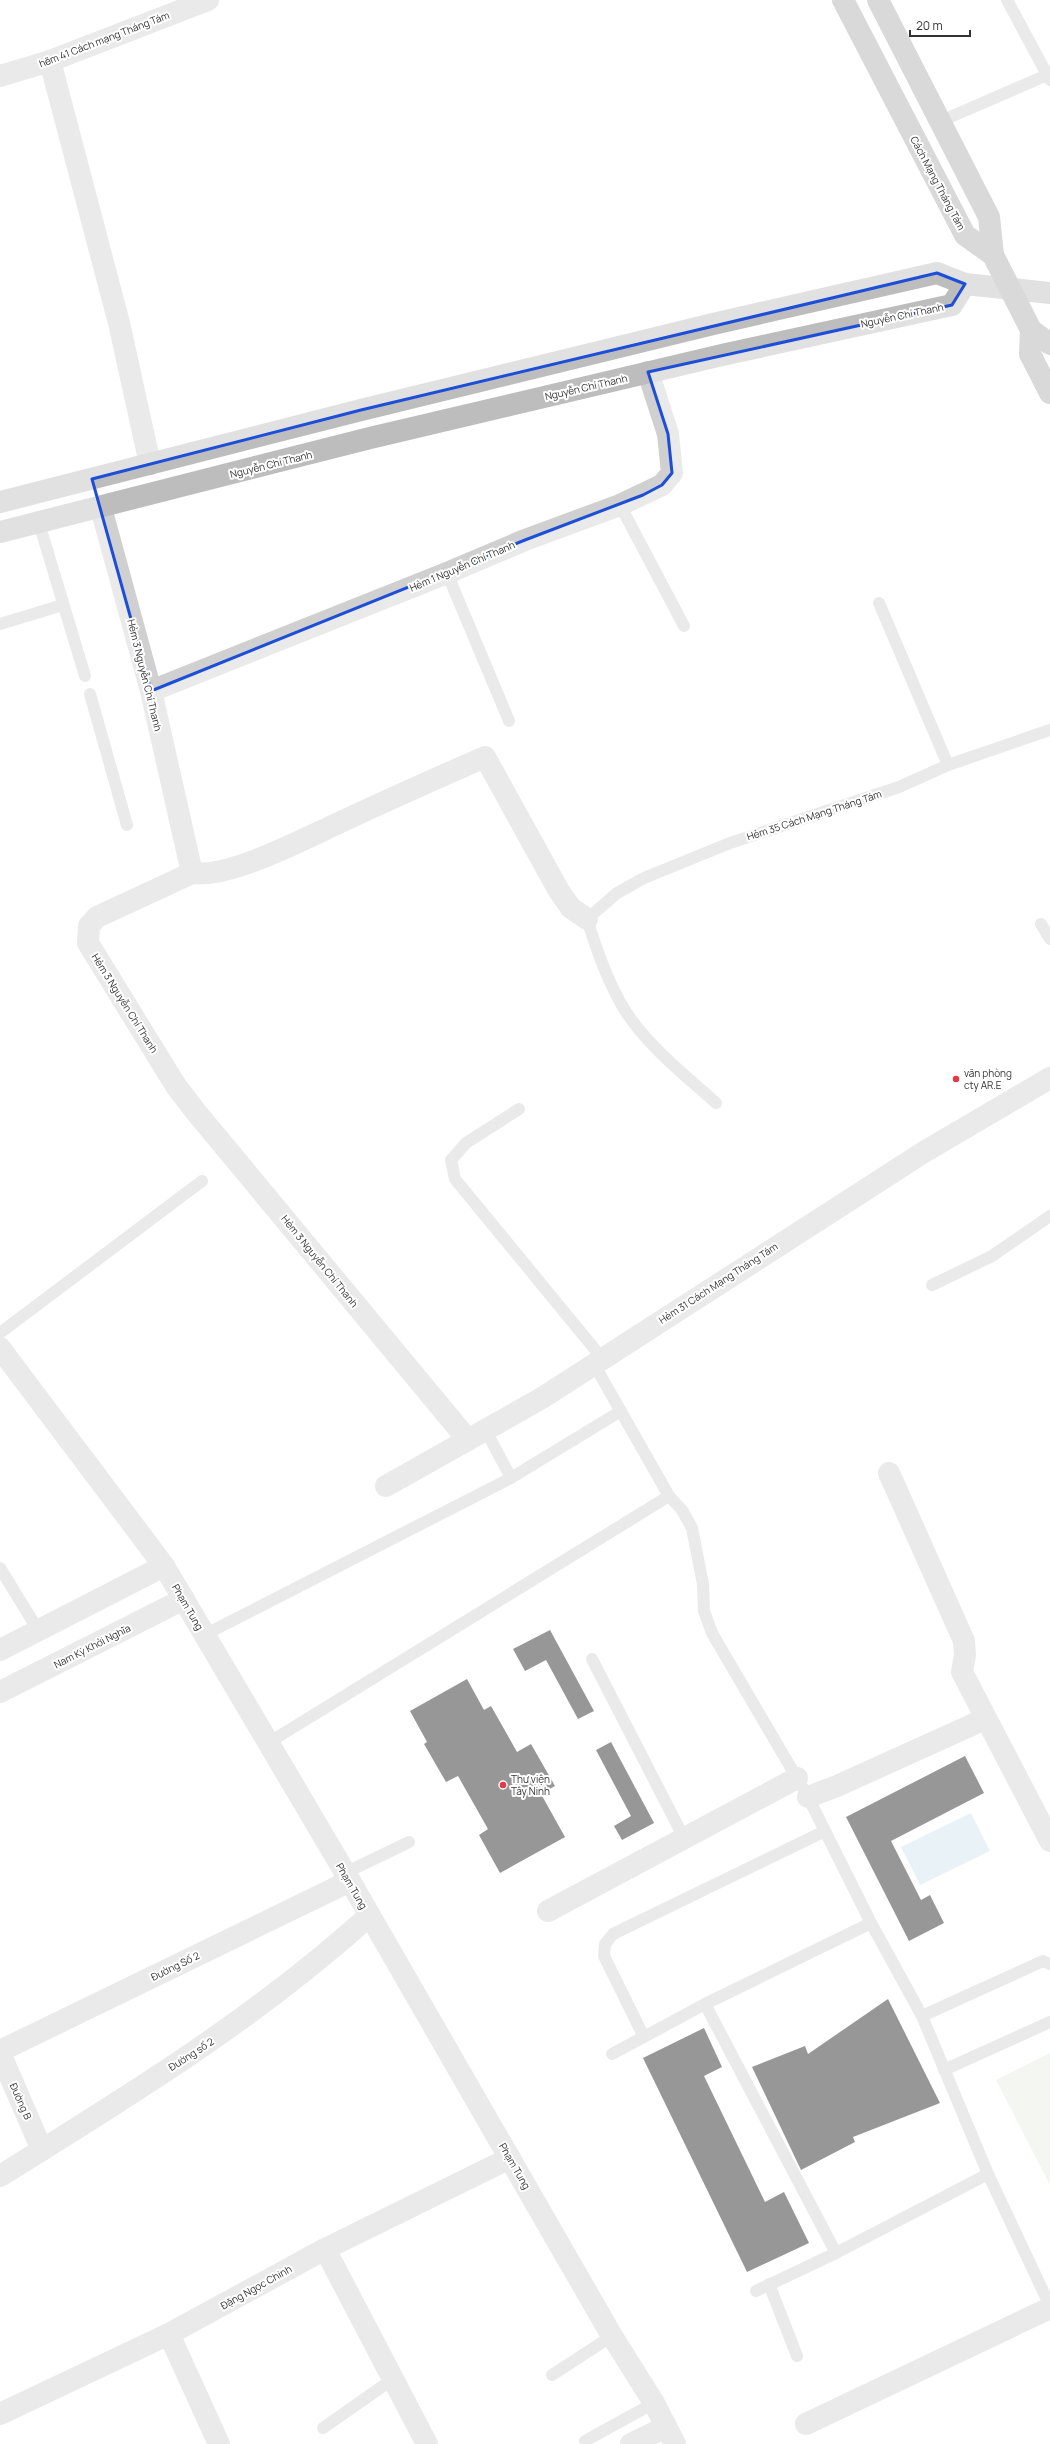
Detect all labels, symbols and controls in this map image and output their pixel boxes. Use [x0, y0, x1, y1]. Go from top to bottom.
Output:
street label: hẽm 41 Cách mạng Tháng Tám [37, 8, 171, 70]
scale bar [910, 12, 970, 38]
text: 20 m [916, 17, 943, 34]
street label: Cách Mạng Tháng Tám [907, 134, 969, 232]
street label: Nguyễn Chí Thanh [859, 299, 945, 331]
street label: Nguyễn Chí Thanh [543, 371, 629, 403]
street label: Nguyễn Chí Thanh [228, 447, 314, 481]
street label: Hẻm 1 Nguyễn Chí Thanh [407, 537, 517, 595]
street label: Hẻm 3 Nguyễn Chí Thanh [124, 618, 166, 732]
street label: Hẻm 35 Cách Mạng Tháng Tám [745, 787, 883, 843]
street label: Hẻm 3 Nguyễn Chí Thanh [89, 951, 161, 1055]
place label: văn phòng cty AR.E [964, 1066, 1012, 1092]
marker: văn phòng cty AR.E [951, 1074, 961, 1084]
street label: Hẻm 3 Nguyễn Chí Thanh [278, 1212, 362, 1310]
street label: Hẻm 31 Cách Mạng Tháng Tám [656, 1239, 780, 1327]
street label: Phạm Tung [169, 1581, 207, 1633]
street label: Nam Kỳ Khởi Nghĩa [51, 1621, 133, 1671]
place label: Thư viện Tây Ninh [511, 1772, 550, 1798]
marker: Thư viện Tây Ninh [498, 1780, 508, 1790]
street label: Phạm Tung [333, 1860, 371, 1912]
street label: Đường Số 2 [148, 1948, 202, 1984]
street label: Đường số 2 [166, 2034, 217, 2074]
street label: Đường B [7, 2080, 35, 2122]
street label: Phạm Tung [496, 2140, 534, 2192]
street label: Đặng Ngọc Chinh [218, 2262, 294, 2312]

